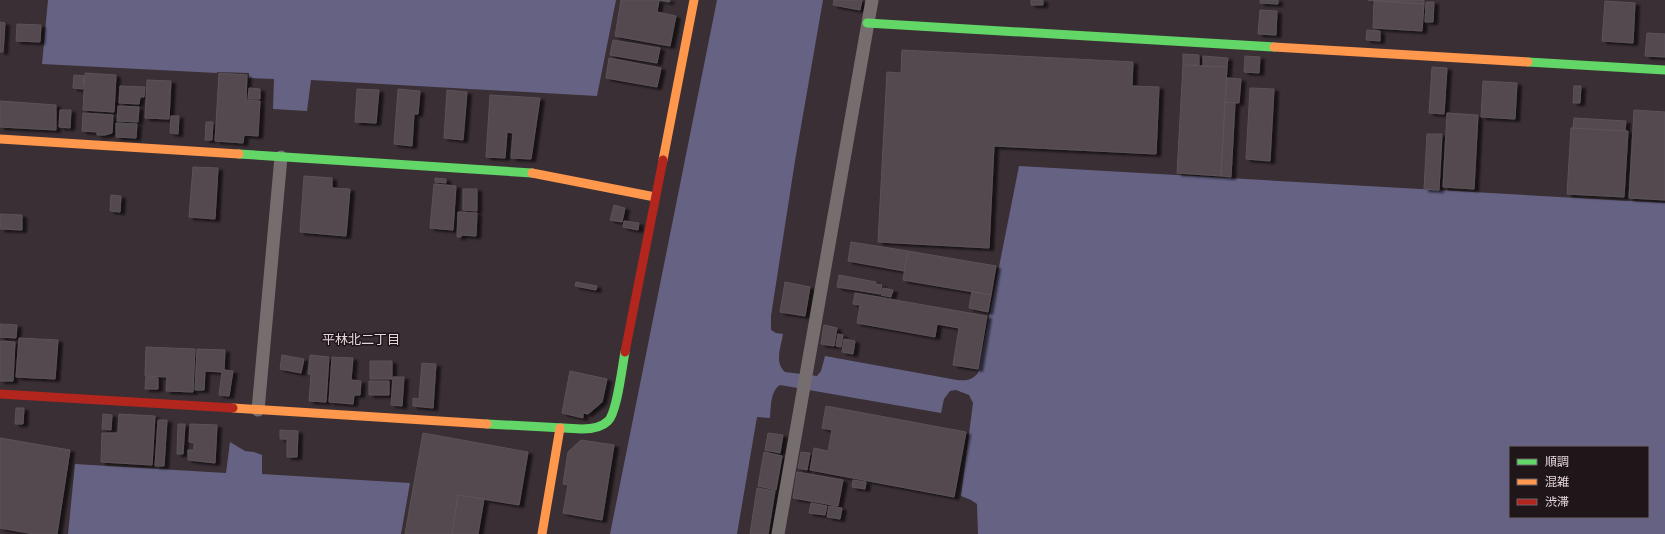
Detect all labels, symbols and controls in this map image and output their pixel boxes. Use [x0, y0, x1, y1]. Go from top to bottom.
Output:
district label: 平林北二丁目 [322, 329, 400, 348]
legend [1509, 446, 1649, 518]
text: 順調 [1545, 452, 1569, 469]
text: 混雑 [1545, 472, 1569, 489]
text: 渋滞 [1545, 492, 1569, 509]

